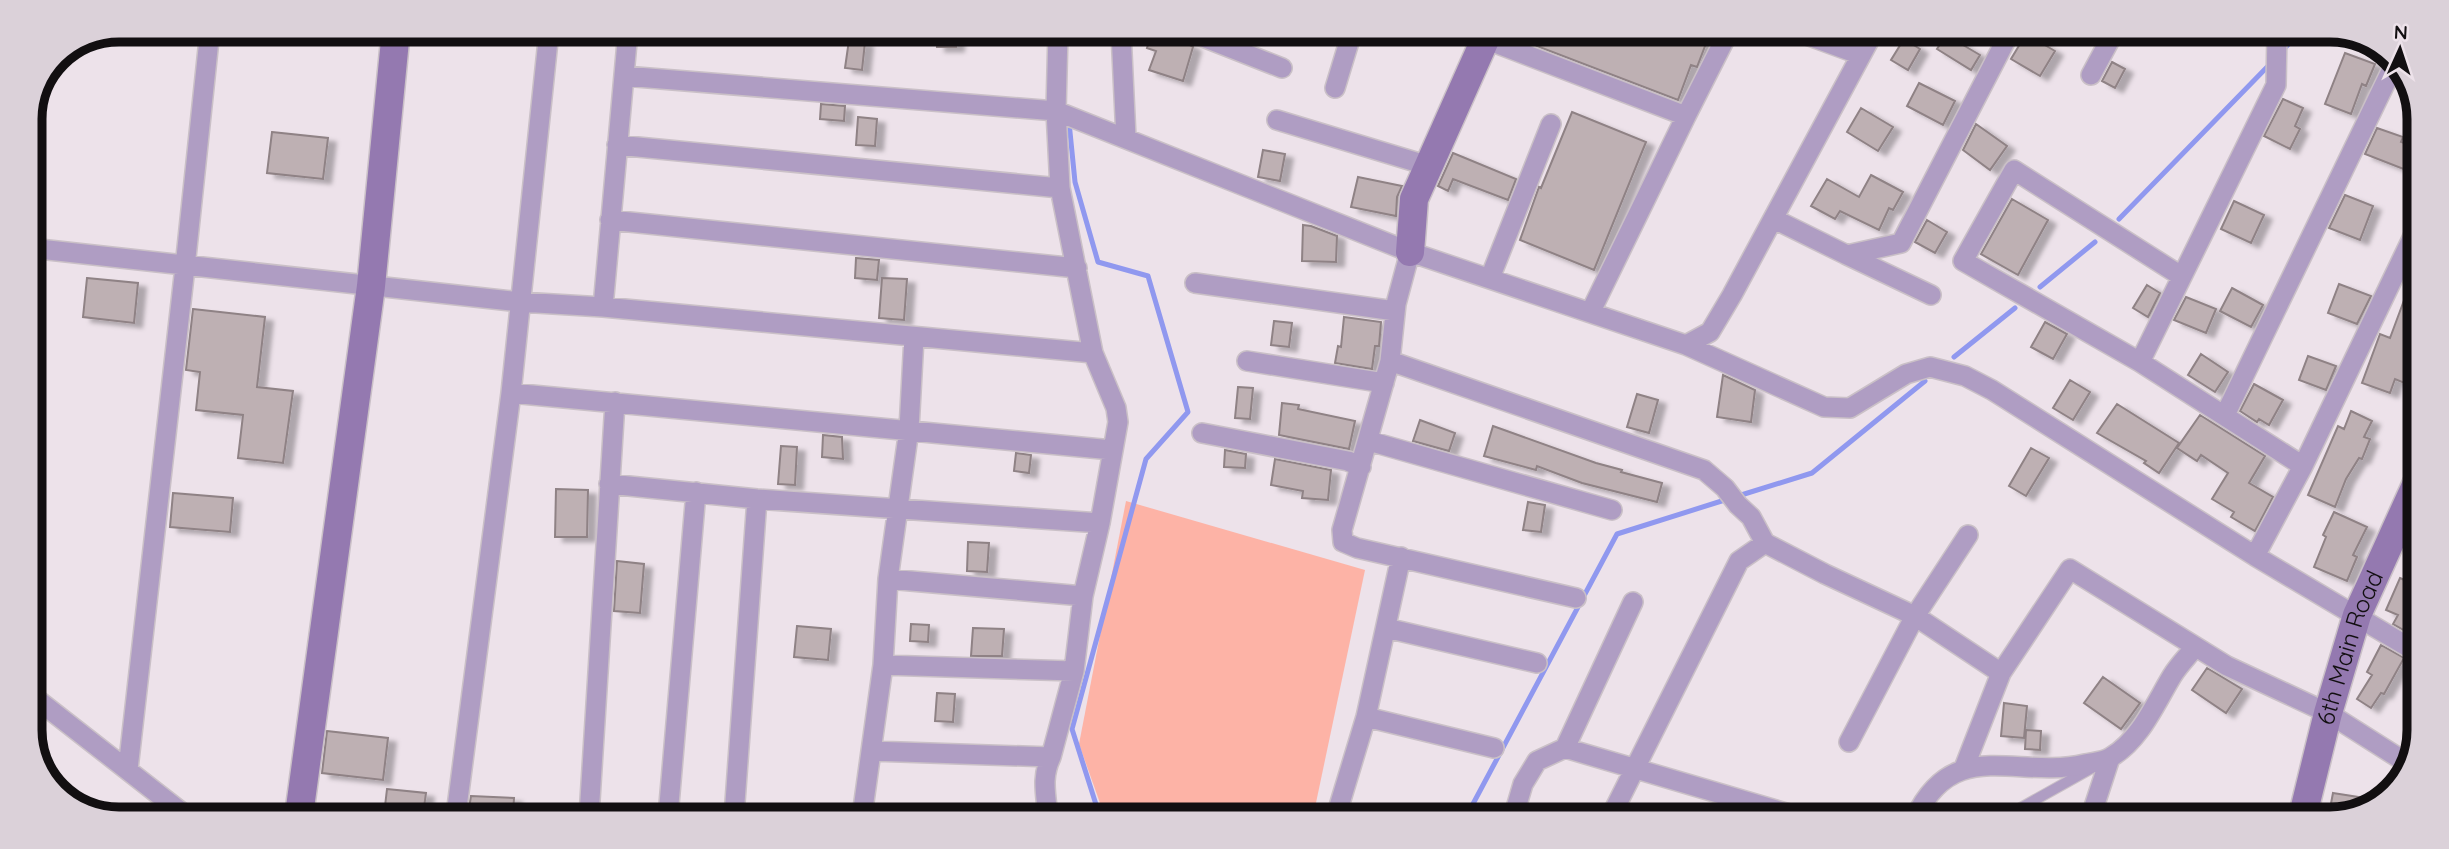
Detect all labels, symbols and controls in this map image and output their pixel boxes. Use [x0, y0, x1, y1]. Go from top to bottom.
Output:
north arrow [2365, 14, 2435, 84]
text: N [2393, 20, 2408, 44]
street label: 6th Main Road [2310, 566, 2389, 728]

